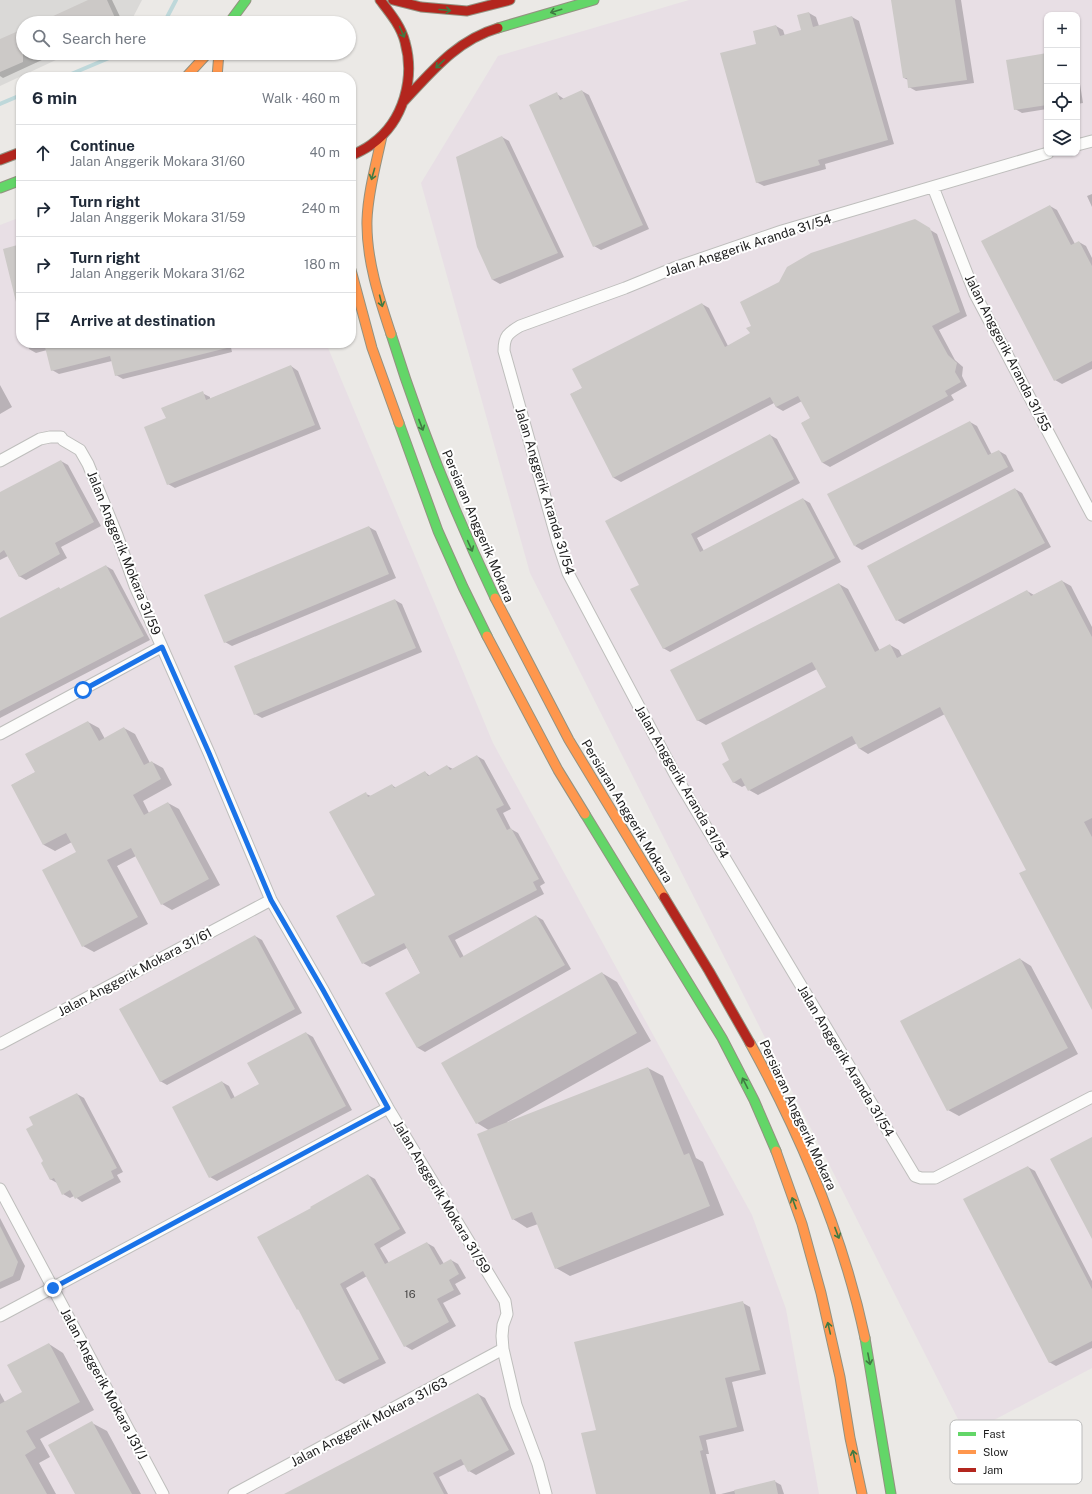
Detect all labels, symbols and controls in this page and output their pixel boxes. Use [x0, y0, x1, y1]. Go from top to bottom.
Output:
one-way arrow [438, 6, 451, 13]
one-way arrow [550, 8, 563, 15]
map controls [1044, 12, 1080, 156]
button: + [1044, 12, 1080, 48]
search box [16, 16, 356, 60]
one-way arrow [398, 25, 406, 37]
icon: search [30, 27, 52, 49]
text: Search here [62, 30, 146, 47]
button: − [1044, 48, 1080, 84]
one-way arrow [435, 59, 445, 68]
button: locate [1044, 84, 1080, 120]
text: 6 min [32, 88, 77, 108]
text: Walk · 460 m [262, 91, 340, 106]
button: layers [1044, 120, 1080, 156]
text: Continue [70, 137, 135, 154]
icon: ahead [32, 142, 54, 164]
text: 40 m [309, 145, 340, 160]
text: Jalan Anggerik Mokara 31/60 [70, 154, 245, 169]
one-way arrow [369, 167, 376, 180]
text: Turn right [70, 193, 140, 210]
icon: right [32, 198, 54, 220]
text: 240 m [302, 201, 340, 216]
text: Jalan Anggerik Mokara 31/59 [70, 210, 245, 225]
street label: Jalan Anggerik Aranda 31/54 [663, 211, 833, 279]
text: Turn right [70, 249, 140, 266]
icon: right [32, 254, 54, 276]
text: 180 m [304, 257, 340, 272]
text: Jalan Anggerik Mokara 31/62 [70, 266, 245, 281]
street label: Jalan Anggerik Aranda 31/55 [962, 272, 1054, 434]
one-way arrow [378, 295, 386, 308]
icon: arrive [32, 310, 54, 332]
text: Arrive at destination [70, 312, 215, 329]
street label: Jalan Anggerik Aranda 31/54 [512, 406, 578, 576]
one-way arrow [418, 419, 426, 431]
street label: Persiaran Anggerik Mokara [439, 448, 517, 604]
street label: Jalan Anggerik Mokara 31/59 [84, 469, 164, 637]
one-way arrow [466, 539, 474, 551]
route start [74, 681, 92, 699]
street label: Jalan Anggerik Aranda 31/54 [632, 703, 732, 861]
street label: Persiaran Anggerik Mokara [578, 737, 676, 885]
street label: Jalan Anggerik Mokara 31/61 [55, 925, 215, 1019]
street label: Jalan Anggerik Aranda 31/54 [795, 983, 897, 1139]
street label: Persiaran Anggerik Mokara [757, 1037, 839, 1193]
one-way arrow [741, 1077, 748, 1089]
street label: Jalan Anggerik Mokara 31/59 [390, 1118, 494, 1276]
one-way arrow [790, 1198, 798, 1210]
one-way arrow [833, 1227, 841, 1239]
route end [44, 1279, 62, 1297]
house number: 16 [404, 1288, 416, 1300]
street label: Jalan Anggerik Mokara J31/J [58, 1306, 150, 1462]
one-way arrow [825, 1322, 833, 1335]
one-way arrow [865, 1352, 873, 1365]
street label: Jalan Anggerik Mokara 31/63 [288, 1374, 450, 1470]
legend [950, 1420, 1082, 1484]
text: Fast [983, 1428, 1005, 1440]
text: Slow [983, 1446, 1009, 1458]
one-way arrow [850, 1450, 858, 1463]
text: Jam [983, 1464, 1003, 1476]

